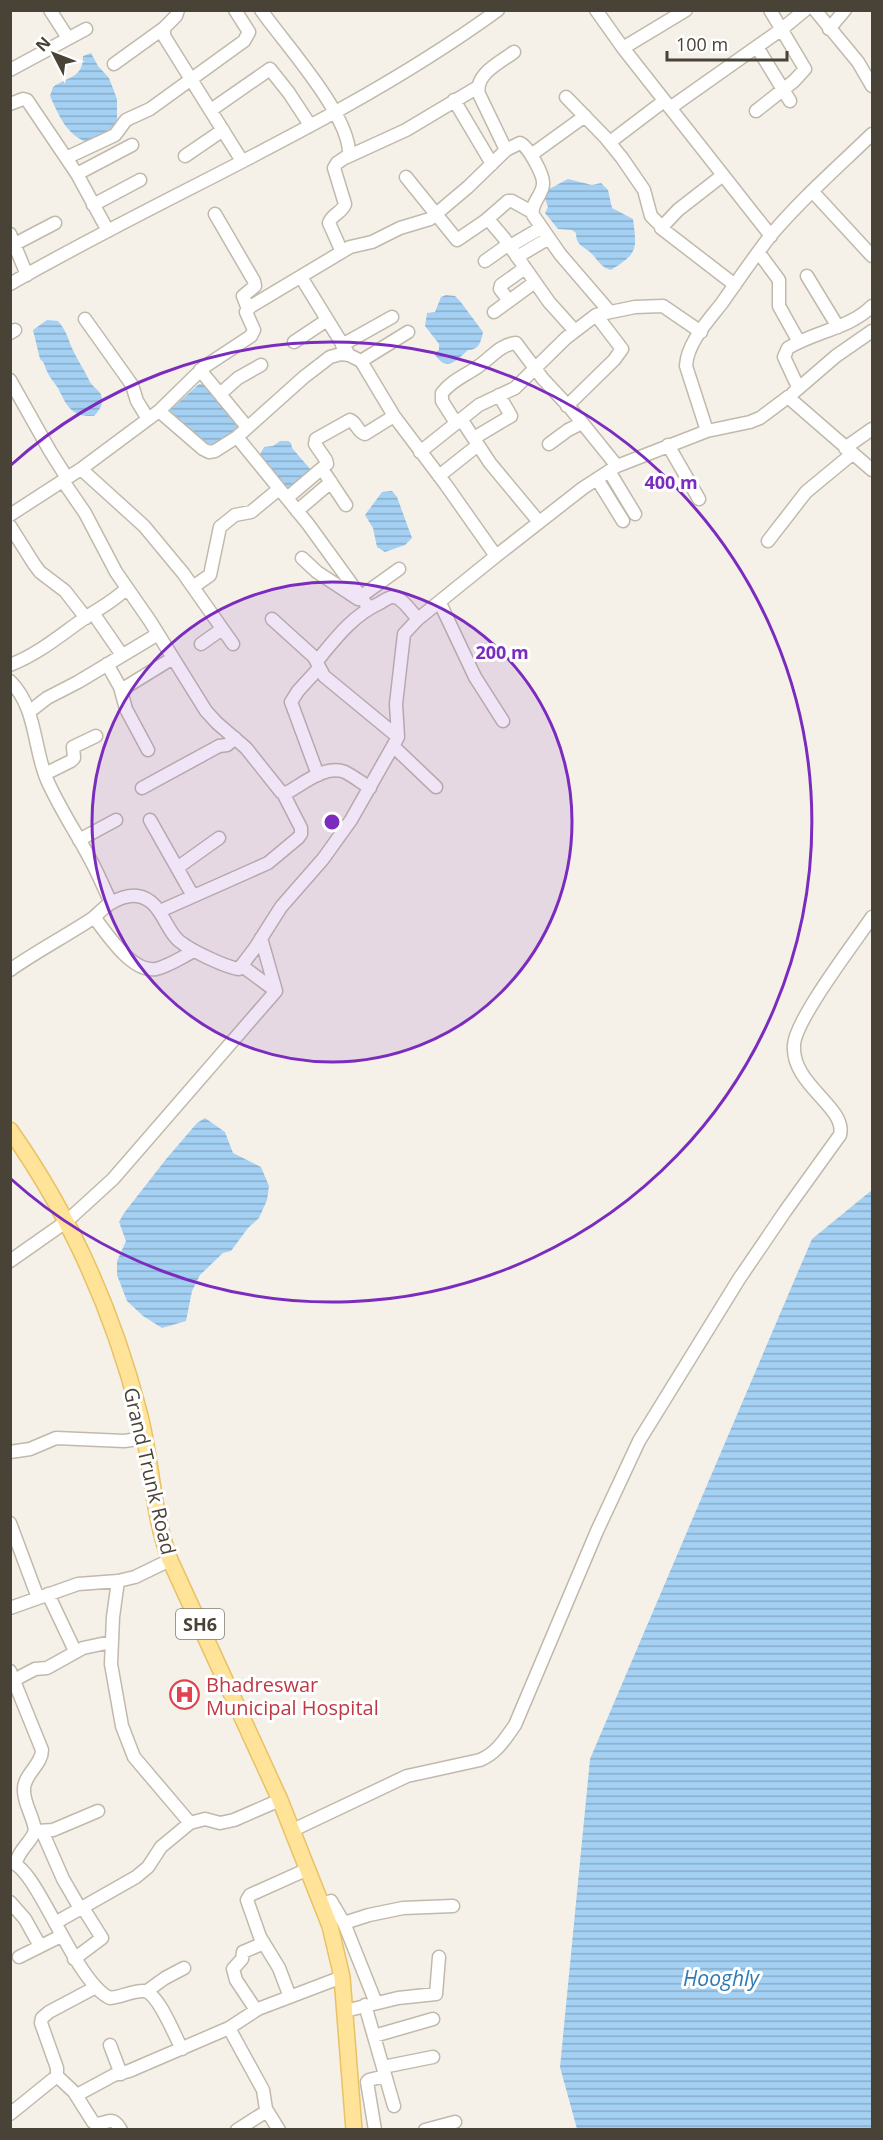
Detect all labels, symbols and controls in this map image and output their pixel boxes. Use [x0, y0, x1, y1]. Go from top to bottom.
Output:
north arrow [24, 24, 84, 84]
scale bar [667, 24, 787, 62]
text: N [30, 32, 55, 56]
text: 100 m [676, 32, 728, 56]
text: 400 m [644, 470, 698, 494]
text: 200 m [475, 640, 529, 664]
centre of rings [322, 812, 342, 832]
street label: Grand Trunk Road [118, 1385, 182, 1557]
road number: SH6 [176, 1609, 224, 1639]
place label: Bhadreswar Municipal Hospital [206, 1671, 379, 1721]
hospital icon: Bhadreswar Municipal Hospital [169, 1679, 201, 1711]
water label: Hooghly [683, 1964, 760, 1992]

